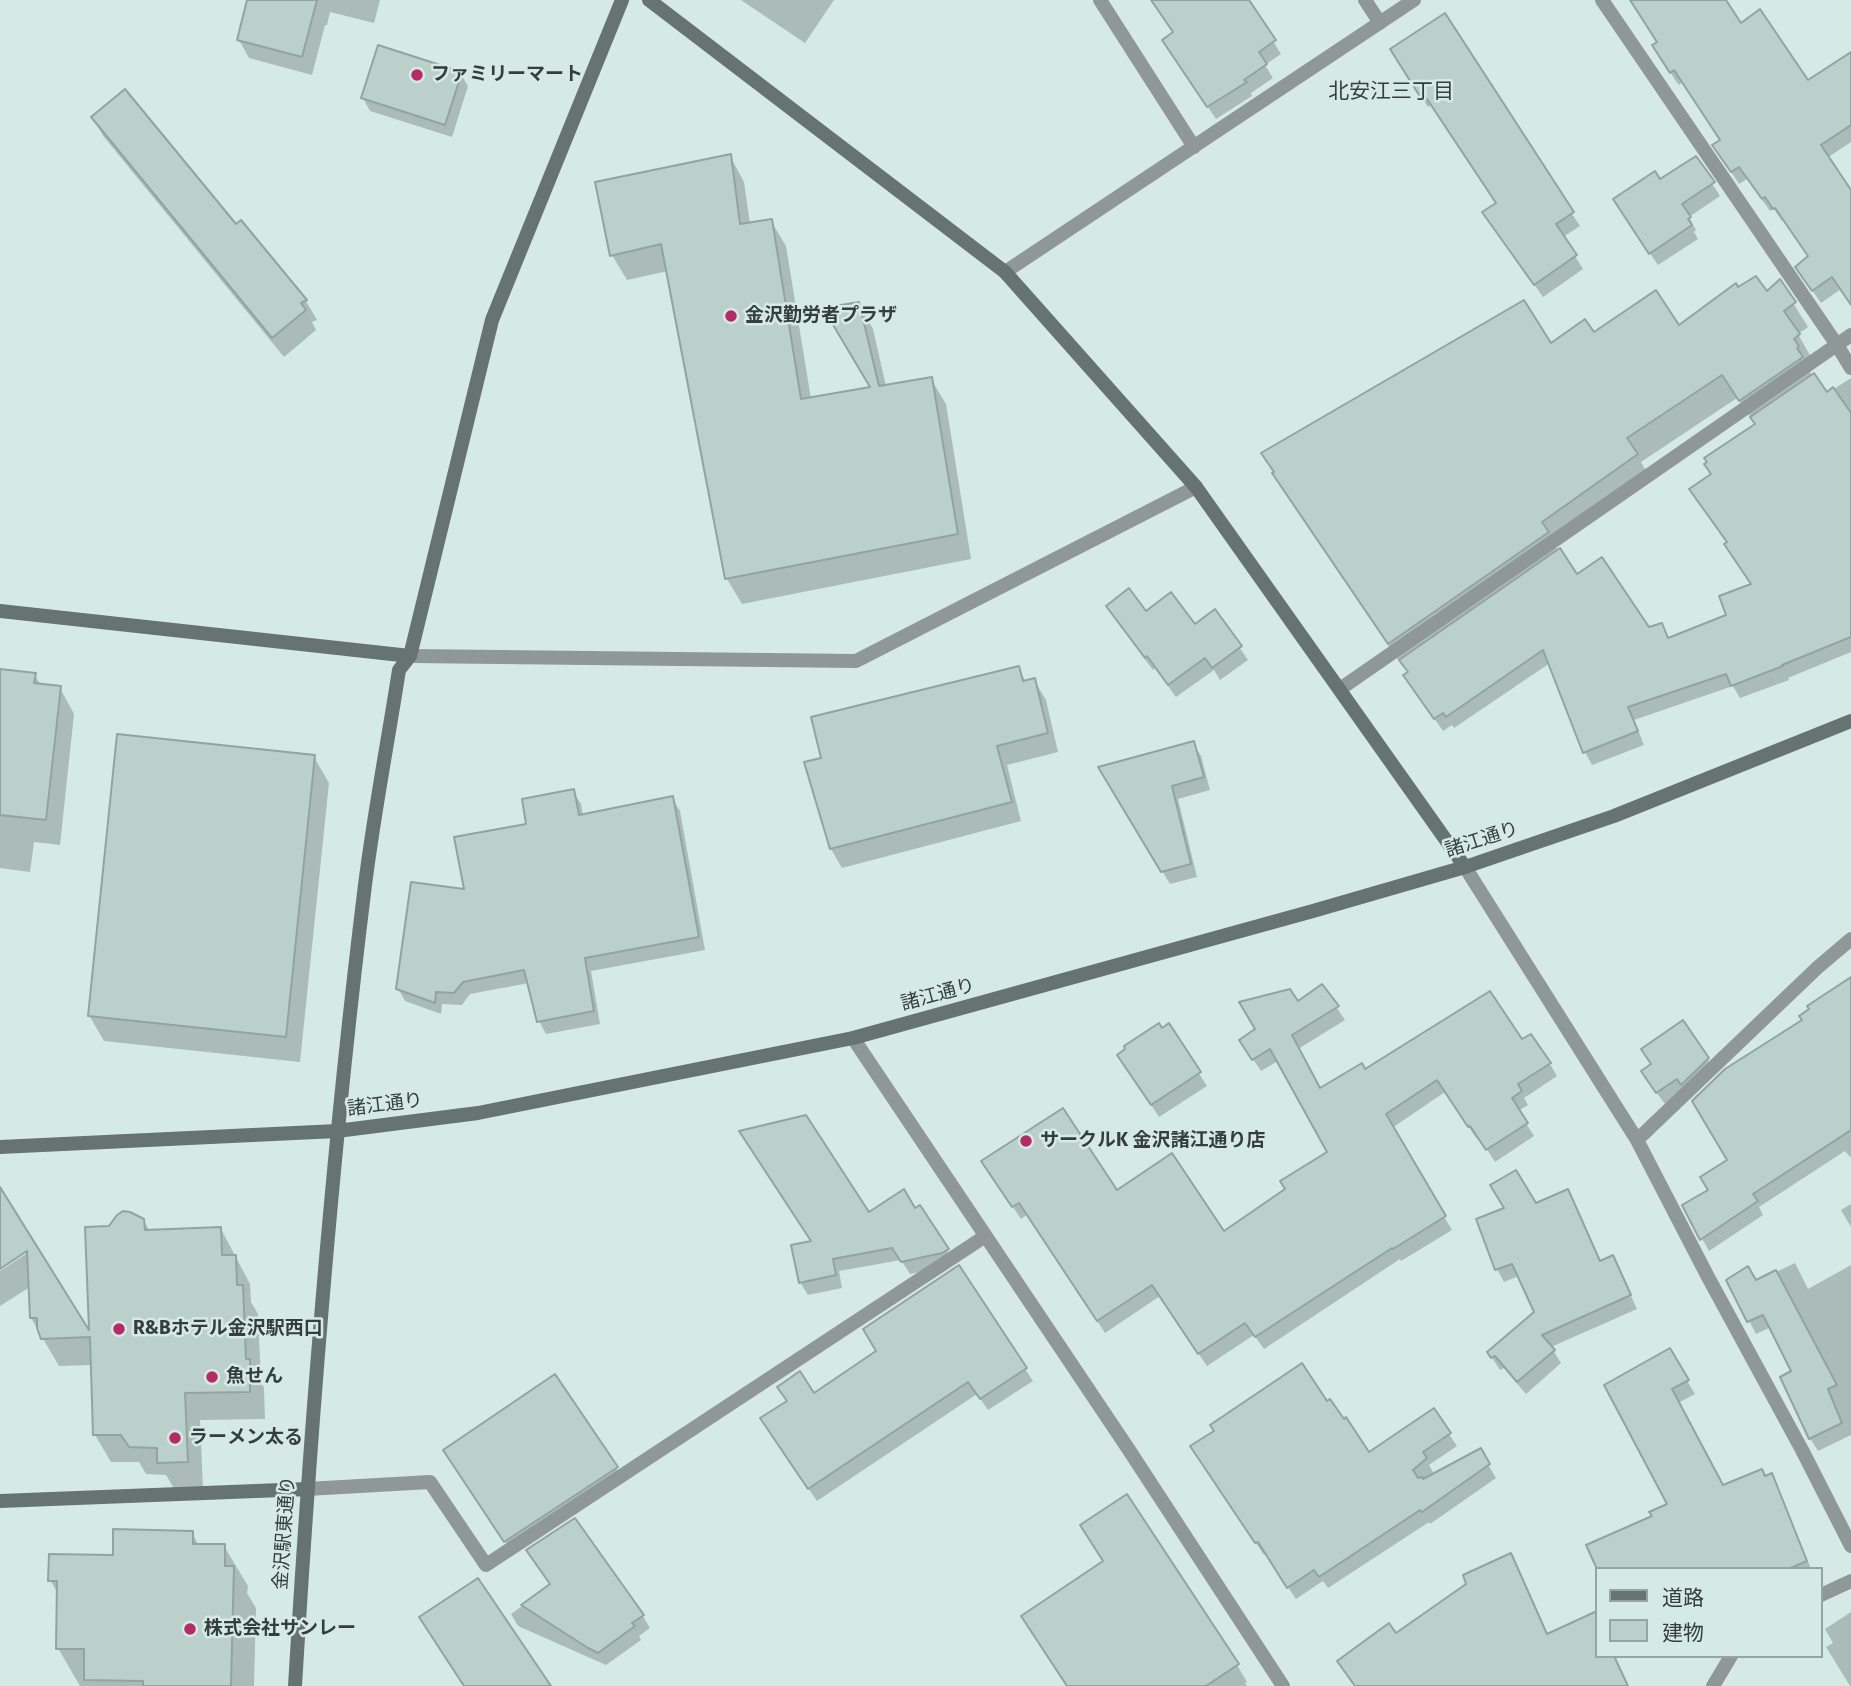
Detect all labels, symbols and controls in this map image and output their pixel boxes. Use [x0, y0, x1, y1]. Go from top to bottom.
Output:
place label: ファミリーマート [431, 64, 583, 86]
marker: ファミリーマート [409, 67, 425, 83]
district label: 北安江三丁目 [1328, 79, 1454, 105]
place label: 金沢勤労者プラザ [745, 305, 897, 327]
marker: 金沢勤労者プラザ [723, 308, 739, 324]
street label: 諸江通り [1442, 817, 1522, 863]
street label: 諸江通り [898, 974, 978, 1016]
street label: 諸江通り [346, 1089, 424, 1121]
place label: サークルK 金沢諸江通り店 [1040, 1130, 1266, 1152]
marker: サークルK 金沢諸江通り店 [1018, 1133, 1034, 1149]
place label: R&Bホテル金沢駅西口 [133, 1318, 323, 1340]
marker: R&Bホテル金沢駅西口 [111, 1321, 127, 1337]
place label: 魚せん [226, 1366, 283, 1388]
marker: 魚せん [204, 1369, 220, 1385]
place label: ラーメン太る [189, 1427, 303, 1449]
marker: ラーメン太る [167, 1430, 183, 1446]
street label: 金沢駅東通り [270, 1475, 300, 1591]
legend [1596, 1567, 1823, 1658]
text: 道路 [1662, 1585, 1704, 1611]
place label: 株式会社サンレー [204, 1618, 356, 1640]
text: 建物 [1662, 1620, 1704, 1646]
marker: 株式会社サンレー [182, 1621, 198, 1637]

